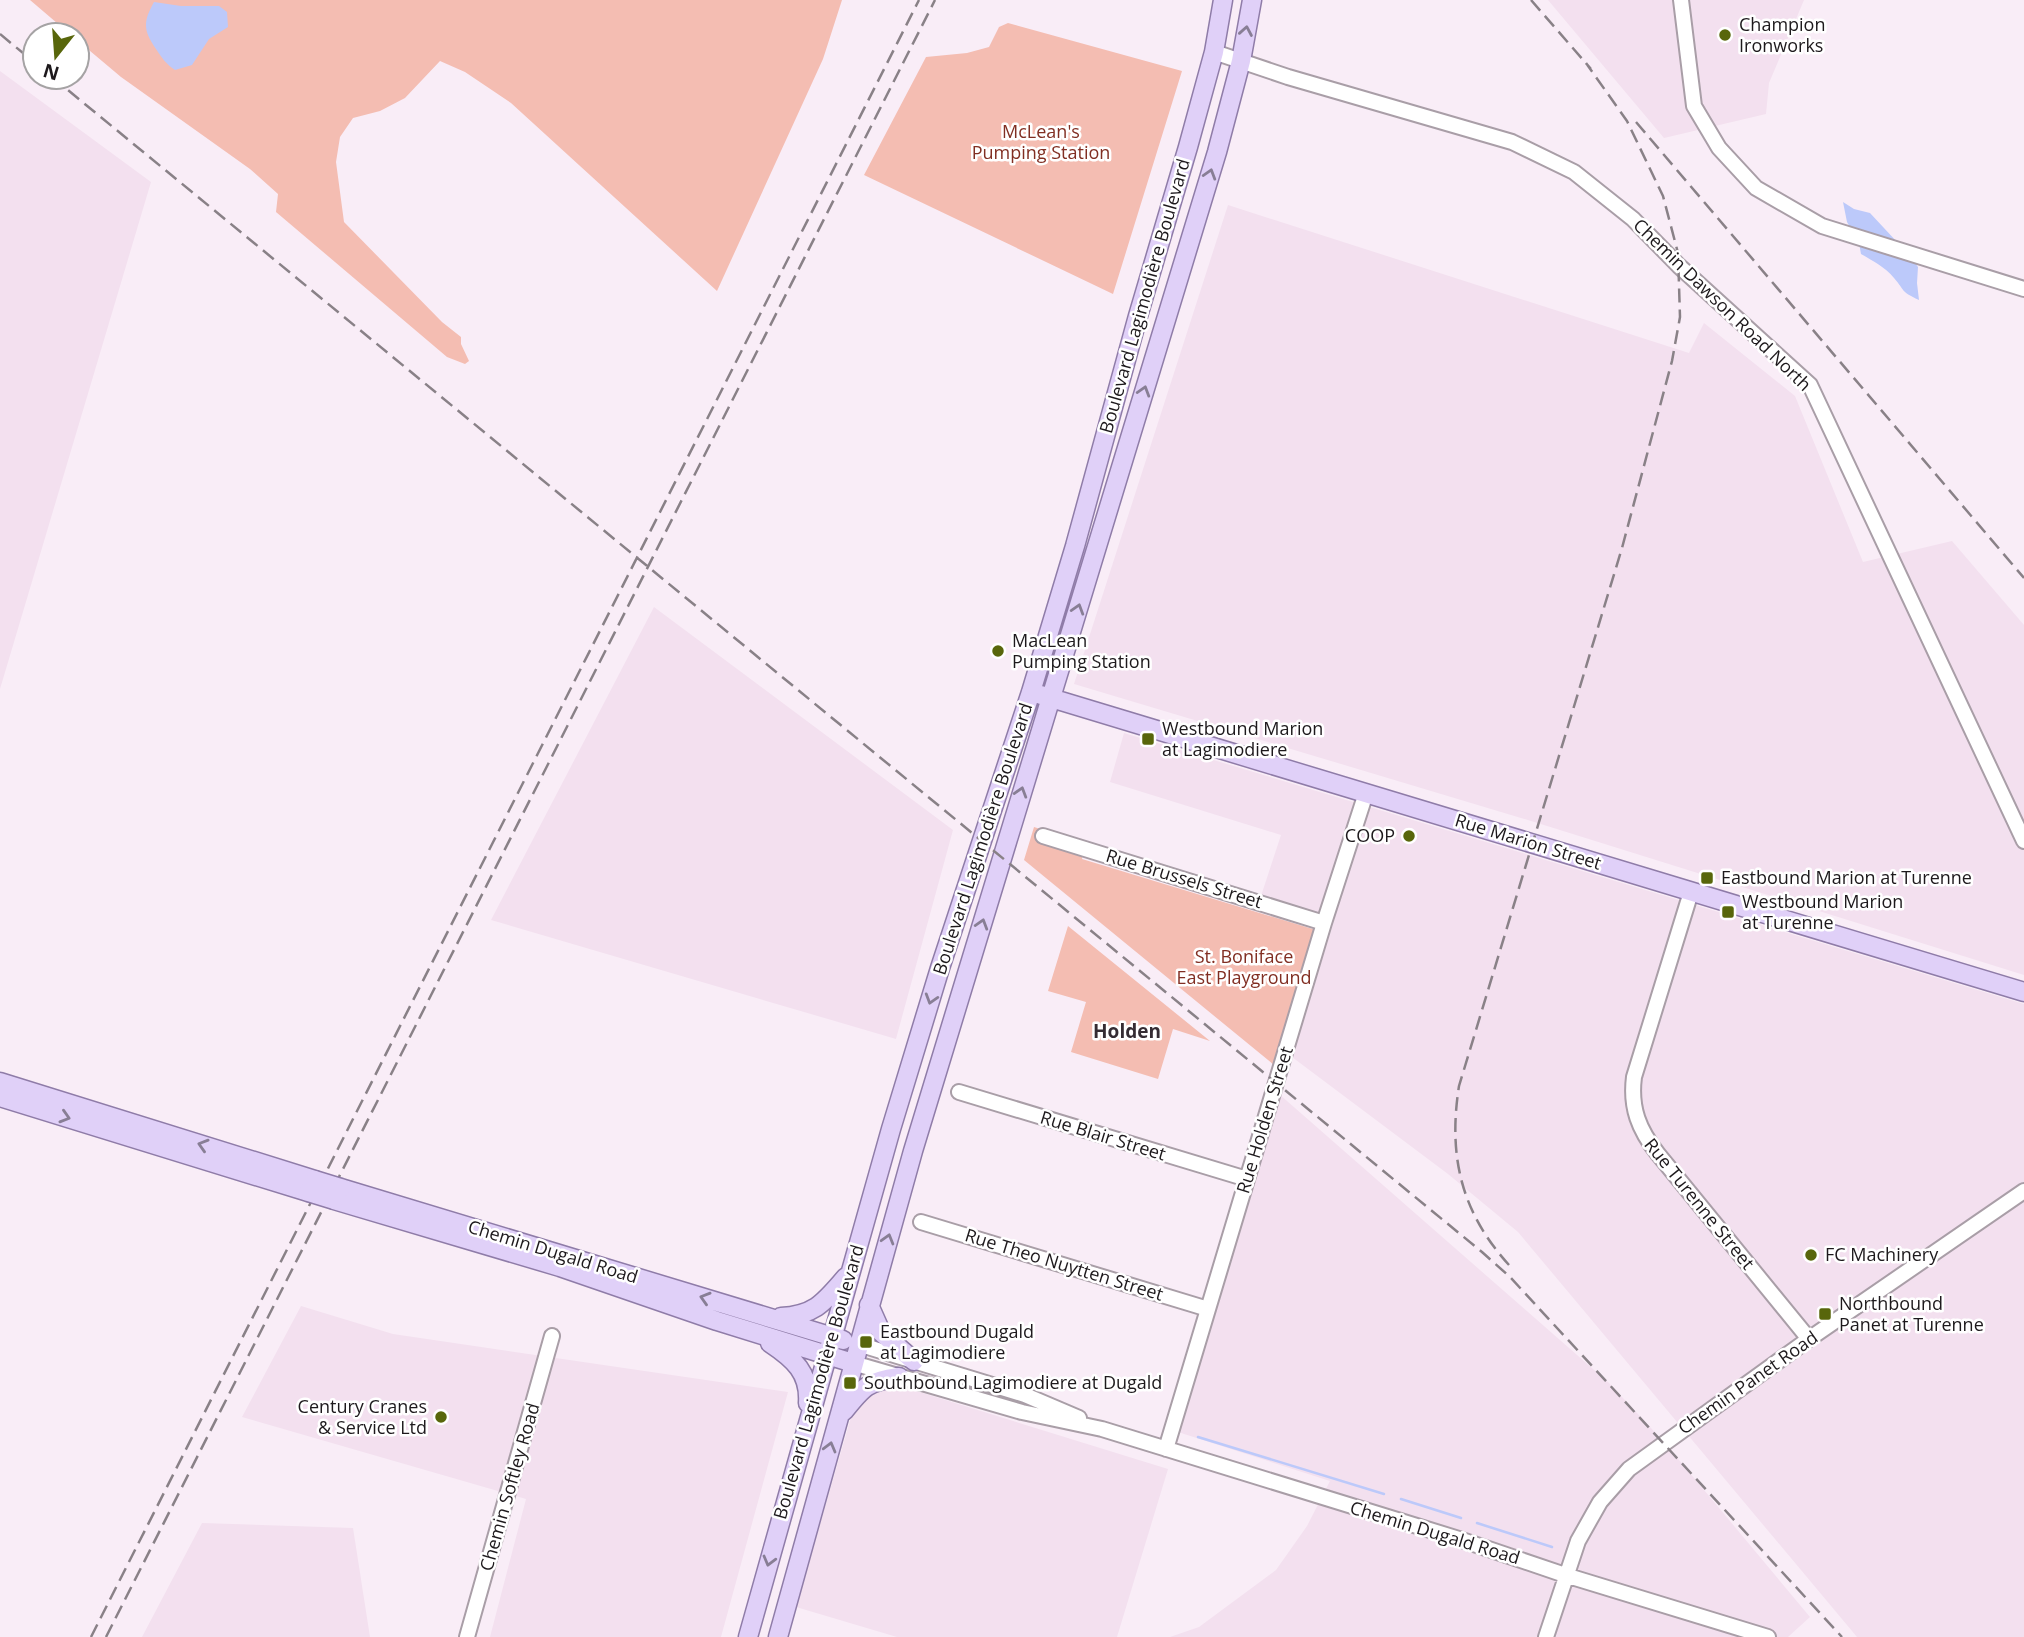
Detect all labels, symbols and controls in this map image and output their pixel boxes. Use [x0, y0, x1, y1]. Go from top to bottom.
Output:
place label: Champion Ironworks [1739, 12, 1825, 57]
north arrow [21, 21, 91, 91]
one-way arrow [1238, 25, 1253, 37]
marker: Champion Ironworks [1717, 27, 1733, 43]
text: N [40, 58, 62, 87]
park label: McLean's Pumping Station [972, 119, 1110, 164]
street label: Boulevard Lagimodière Boulevard [1093, 156, 1195, 436]
one-way arrow [1202, 168, 1216, 180]
street label: Chemin Dawson Road North [1629, 213, 1817, 396]
one-way arrow [1135, 386, 1150, 398]
one-way arrow [1069, 603, 1084, 615]
place label: MacLean Pumping Station [1012, 628, 1151, 673]
marker: MacLean Pumping Station [990, 643, 1006, 659]
street label: Boulevard Lagimodière Boulevard [927, 700, 1037, 978]
place label: Westbound Marion at Lagimodiere [1162, 716, 1323, 761]
marker: Westbound Marion at Lagimodiere [1140, 731, 1156, 747]
one-way arrow [1013, 786, 1028, 798]
street label: Rue Marion Street [1452, 807, 1604, 875]
place label: COOP [1345, 823, 1395, 847]
marker: COOP [1401, 828, 1417, 844]
street label: Rue Brussels Street [1103, 843, 1265, 913]
place label: Eastbound Marion at Turenne [1721, 865, 1972, 889]
marker: Eastbound Marion at Turenne [1699, 870, 1715, 886]
place label: Westbound Marion at Turenne [1742, 889, 1903, 934]
marker: Westbound Marion at Turenne [1720, 904, 1736, 920]
one-way arrow [973, 918, 988, 930]
park label: St. Boniface East Playground [1176, 944, 1312, 989]
one-way arrow [924, 993, 939, 1005]
district label: Holden [1093, 1018, 1161, 1044]
street label: Rue Holden Street [1230, 1043, 1298, 1196]
street label: Rue Blair Street [1038, 1105, 1169, 1166]
one-way arrow [59, 1109, 71, 1124]
street label: Rue Turenne Street [1639, 1133, 1760, 1274]
one-way arrow [197, 1139, 209, 1153]
street label: Chemin Dugald Road [465, 1214, 641, 1288]
street label: Rue Theo Nuytten Street [962, 1222, 1166, 1306]
one-way arrow [879, 1234, 894, 1246]
street label: Boulevard Lagimodière Boulevard [767, 1242, 869, 1522]
place label: FC Machinery [1825, 1242, 1939, 1266]
marker: FC Machinery [1803, 1247, 1819, 1263]
one-way arrow [699, 1291, 711, 1306]
place label: Northbound Panet at Turenne [1839, 1291, 1984, 1336]
marker: Northbound Panet at Turenne [1817, 1306, 1833, 1322]
place label: Eastbound Dugald at Lagimodiere [880, 1319, 1034, 1364]
street label: Chemin Panet Road [1673, 1325, 1822, 1439]
marker: Eastbound Dugald at Lagimodiere [858, 1334, 874, 1350]
place label: Southbound Lagimodiere at Dugald [864, 1370, 1162, 1394]
marker: Southbound Lagimodiere at Dugald [842, 1375, 858, 1391]
place label: Century Cranes & Service Ltd [298, 1394, 427, 1439]
street label: Chemin Softley Road [474, 1400, 545, 1574]
marker: Century Cranes & Service Ltd [433, 1409, 449, 1425]
one-way arrow [822, 1441, 836, 1453]
street label: Chemin Dugald Road [1347, 1495, 1523, 1569]
one-way arrow [763, 1555, 778, 1567]

